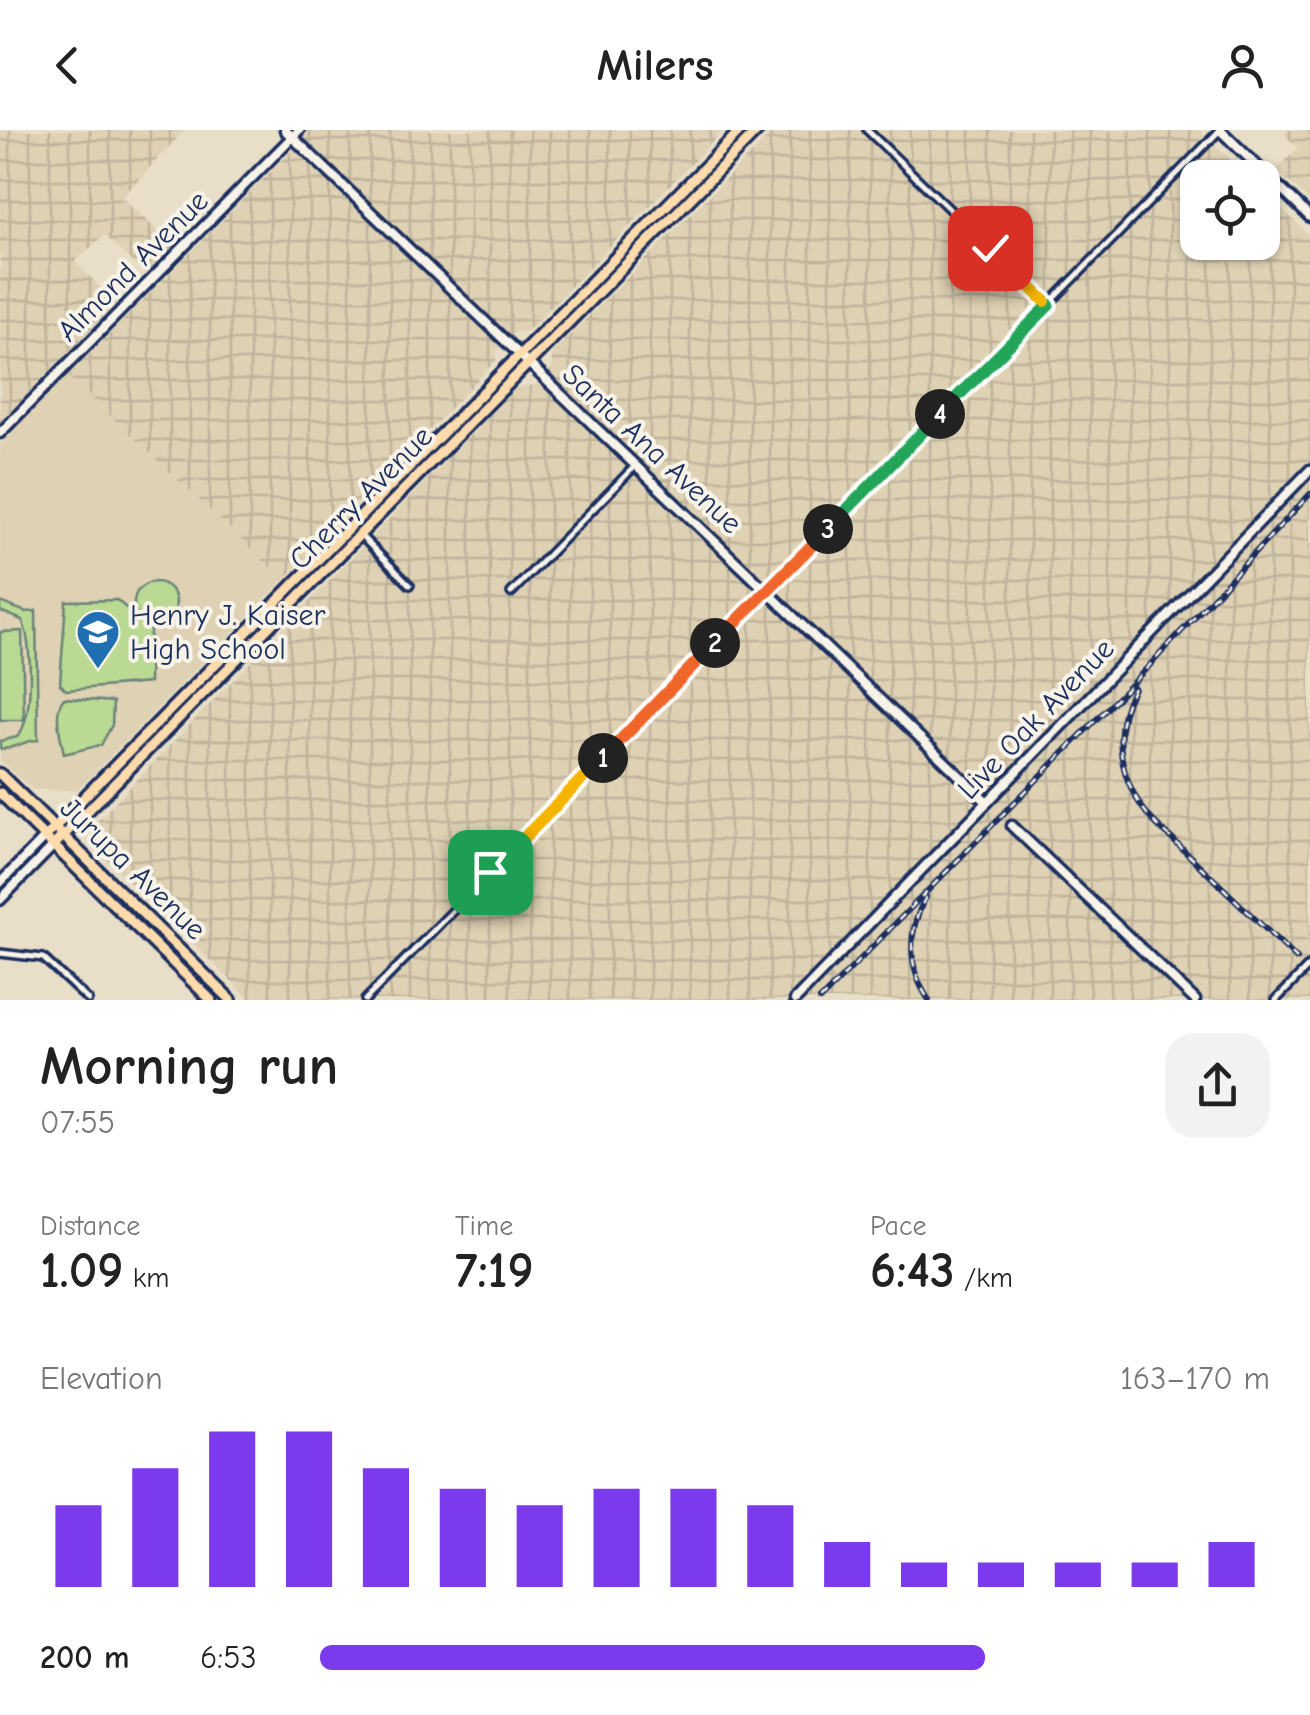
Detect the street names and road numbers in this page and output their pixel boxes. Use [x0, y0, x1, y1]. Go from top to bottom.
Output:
street label: Almond Avenue [50, 183, 216, 349]
street label: Santa Ana Avenue [555, 357, 749, 541]
street label: Cherry Avenue [282, 419, 440, 577]
street label: Live Oak Avenue [951, 632, 1121, 806]
street label: Jurupa Avenue [53, 791, 213, 947]

